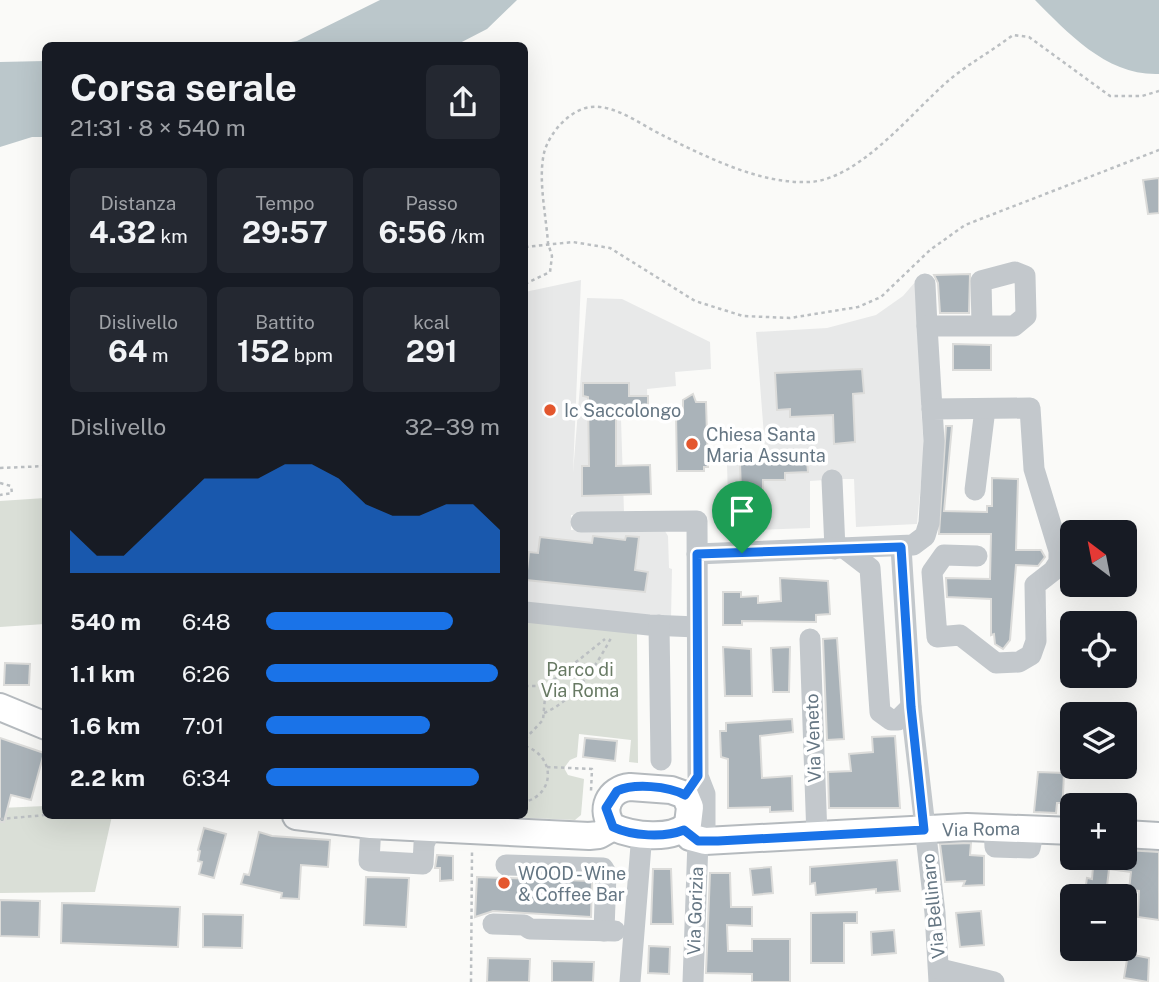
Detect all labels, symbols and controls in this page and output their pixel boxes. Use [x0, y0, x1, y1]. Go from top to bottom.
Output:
text: Corsa serale [70, 65, 297, 110]
button: share [426, 65, 500, 139]
text: 21:31 · 8 × 540 m [70, 114, 246, 141]
text: Distanza [100, 192, 176, 214]
text: Tempo [255, 192, 315, 214]
text: Passo [406, 192, 458, 214]
text: 4.32 [89, 214, 156, 250]
text: 29:57 [242, 214, 328, 250]
text: 6:56 [378, 214, 446, 250]
text: km [156, 225, 188, 247]
text: /km [446, 225, 485, 247]
text: Dislivello [99, 311, 178, 333]
text: Battito [255, 311, 315, 333]
text: kcal [413, 311, 450, 333]
text: 64 [108, 333, 148, 369]
text: 152 [237, 333, 289, 369]
text: 291 [406, 333, 458, 369]
text: m [148, 344, 169, 366]
text: bpm [289, 344, 333, 366]
place label: Ic Saccolongo [564, 400, 681, 421]
marker: Ic Saccolongo [542, 402, 558, 418]
text: Dislivello [70, 413, 166, 440]
text: 32–39 m [405, 413, 500, 440]
place label: Chiesa Santa Maria Assunta [706, 424, 826, 466]
marker: Chiesa Santa Maria Assunta [684, 436, 700, 452]
pin [712, 481, 772, 553]
icon: arrive [723, 492, 761, 530]
north arrow [1060, 520, 1138, 597]
map controls [1060, 520, 1137, 961]
text: 540 m [70, 608, 141, 635]
text: 6:48 [182, 608, 231, 635]
button: locate [1060, 611, 1137, 688]
park label: Parco di Via Roma [541, 659, 619, 701]
text: 1.1 km [70, 660, 135, 687]
text: 6:26 [182, 660, 230, 687]
street label: Via Veneto [801, 693, 825, 783]
button: layers [1060, 702, 1137, 779]
text: 1.6 km [70, 712, 140, 739]
text: 7:01 [182, 712, 224, 739]
text: 2.2 km [70, 764, 145, 791]
text: 6:34 [182, 764, 230, 791]
button: + [1060, 793, 1137, 870]
street label: Via Roma [942, 818, 1020, 840]
street label: Via Bellinaro [917, 852, 949, 960]
place label: WOOD - Wine & Coffee Bar [518, 863, 626, 905]
street label: Via Gorizia [683, 866, 707, 956]
marker: WOOD - Wine & Coffee Bar [496, 875, 512, 891]
button: − [1060, 884, 1137, 961]

